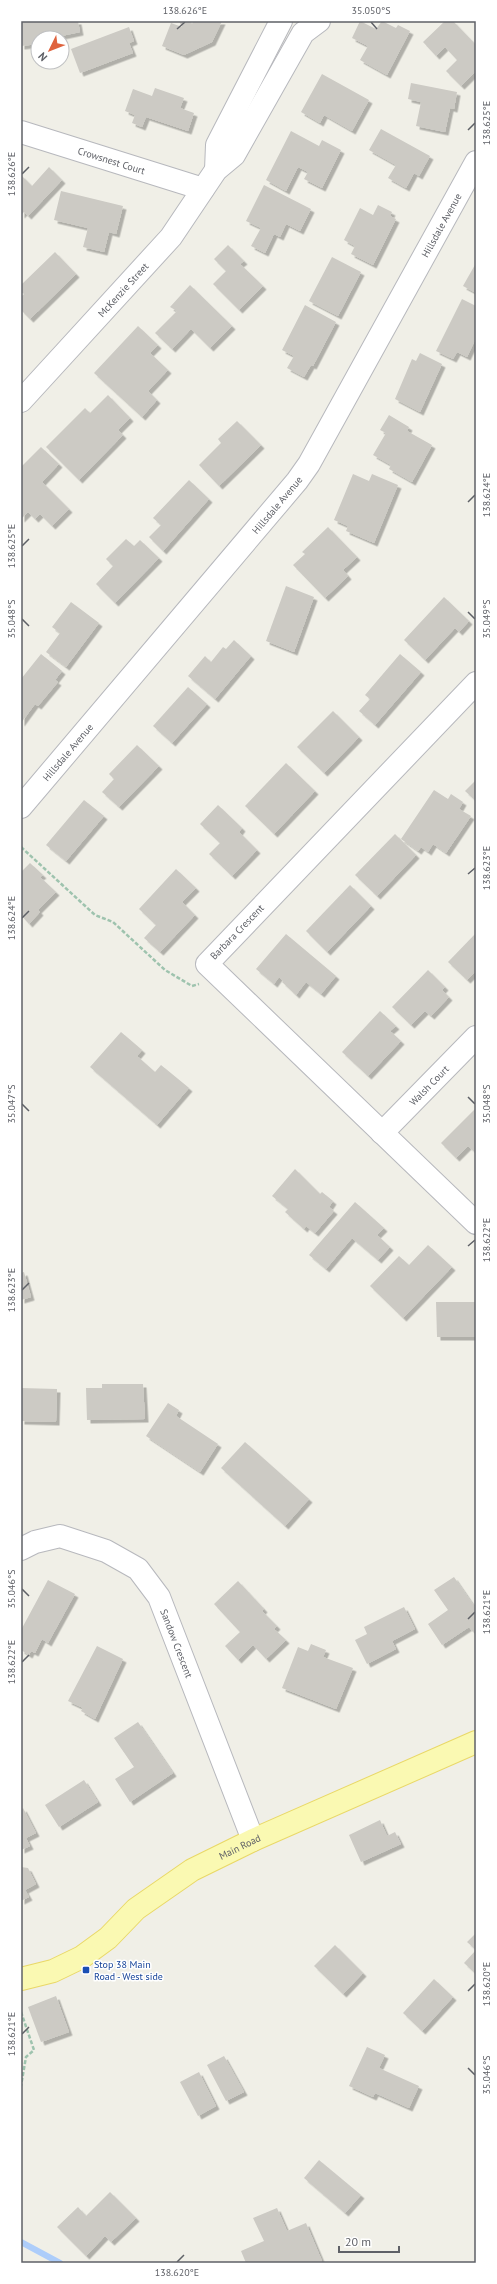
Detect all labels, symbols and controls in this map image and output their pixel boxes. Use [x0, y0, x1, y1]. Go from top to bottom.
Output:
text: 138.626°E [163, 4, 207, 17]
text: 35.050°S [352, 4, 390, 17]
north arrow [30, 30, 70, 70]
text: N [35, 49, 50, 64]
text: 138.625°E [480, 101, 493, 145]
street label: Crowsnest Court [76, 144, 148, 177]
text: 138.626°E [5, 152, 18, 196]
street label: Hillsdale Avenue [418, 191, 464, 259]
street label: McKenzie Street [95, 259, 151, 319]
street label: Hillsdale Avenue [249, 473, 305, 536]
text: 138.624°E [480, 473, 493, 517]
text: 138.625°E [5, 524, 18, 568]
text: 35.048°S [5, 600, 18, 638]
text: 35.049°S [480, 600, 493, 638]
street label: Hillsdale Avenue [39, 721, 96, 784]
text: 138.623°E [480, 846, 493, 890]
text: 138.624°E [5, 896, 18, 940]
street label: Barbara Crescent [207, 901, 267, 962]
street label: Walsh Court [406, 1062, 452, 1108]
text: 35.047°S [5, 1085, 18, 1123]
text: 35.048°S [480, 1085, 493, 1123]
text: 138.622°E [480, 1218, 493, 1262]
text: 138.623°E [5, 1268, 18, 1312]
text: 35.046°S [5, 1570, 18, 1608]
text: 138.621°E [480, 1590, 493, 1634]
street label: Sandow Crescent [158, 1607, 196, 1680]
text: 138.622°E [5, 1640, 18, 1684]
street label: Main Road [217, 1831, 263, 1862]
place label: Stop 38 Main Road - West side [94, 1958, 163, 1983]
text: 138.620°E [480, 1962, 493, 2006]
marker: Stop 38 Main Road - West side [81, 1965, 91, 1975]
text: 138.621°E [5, 2012, 18, 2056]
text: 35.046°S [480, 2056, 493, 2094]
scale bar [339, 2228, 399, 2254]
text: 20 m [345, 2234, 371, 2249]
text: 138.620°E [155, 2266, 199, 2279]

